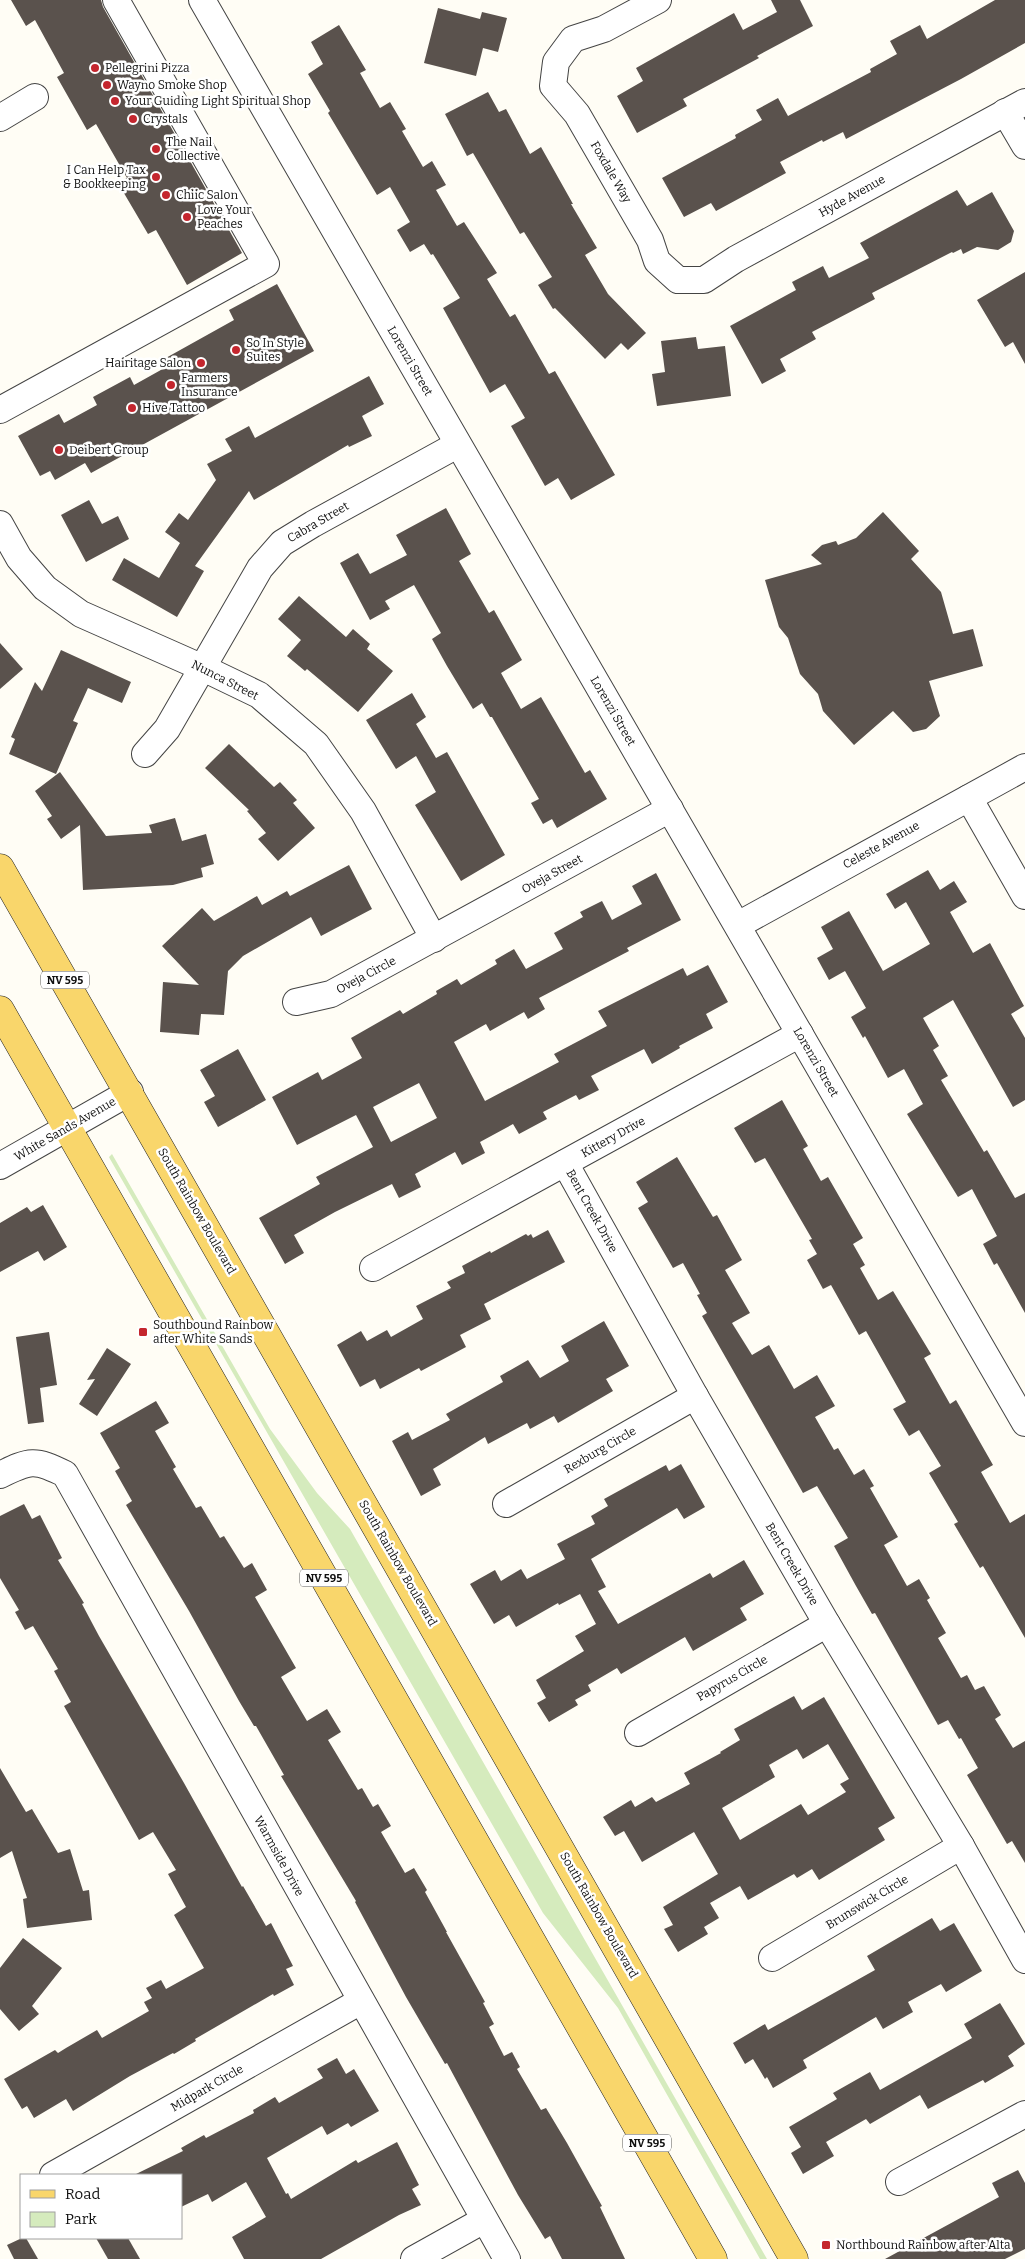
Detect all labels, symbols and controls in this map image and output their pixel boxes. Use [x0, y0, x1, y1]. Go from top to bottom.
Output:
place label: Pellegrini Pizza [105, 61, 190, 75]
marker: Pellegrini Pizza [89, 62, 101, 74]
place label: Wayno Smoke Shop [117, 78, 227, 92]
marker: Wayno Smoke Shop [101, 79, 113, 91]
place label: Your Guiding Light Spiritual Shop [125, 94, 311, 108]
marker: Your Guiding Light Spiritual Shop [109, 95, 121, 107]
place label: Crystals [143, 112, 188, 126]
marker: Crystals [127, 113, 139, 125]
place label: The Nail Collective [166, 135, 220, 163]
street label: Foxdale Way [588, 139, 635, 206]
marker: The Nail Collective [150, 143, 162, 155]
place label: I Can Help Tax & Bookkeeping [63, 163, 146, 191]
marker: I Can Help Tax & Bookkeeping [150, 171, 162, 183]
street label: Hyde Avenue [816, 172, 888, 220]
place label: Chiic Salon [176, 188, 238, 202]
marker: Chiic Salon [160, 189, 172, 201]
place label: Love Your Peaches [197, 203, 252, 231]
marker: Love Your Peaches [181, 211, 193, 223]
street label: Lorenzi Street [384, 324, 436, 399]
place label: So In Style Suites [246, 336, 304, 364]
marker: So In Style Suites [230, 344, 242, 356]
place label: Hairitage Salon [105, 356, 191, 370]
marker: Hairitage Salon [195, 357, 207, 369]
place label: Farmers Insurance [181, 371, 238, 399]
marker: Farmers Insurance [165, 379, 177, 391]
place label: Hive Tattoo [142, 401, 205, 415]
marker: Hive Tattoo [126, 402, 138, 414]
place label: Deibert Group [69, 443, 149, 457]
marker: Deibert Group [53, 444, 65, 456]
street label: Cabra Street [285, 498, 352, 545]
street label: Nunca Street [189, 657, 261, 703]
street label: Lorenzi Street [587, 674, 639, 749]
street label: Celeste Avenue [840, 818, 922, 872]
street label: Oveja Street [519, 851, 585, 896]
street label: Oveja Circle [334, 953, 398, 997]
road number: NV 595 [41, 972, 89, 988]
street label: Lorenzi Street [790, 1025, 842, 1100]
street label: White Sands Avenue [12, 1094, 118, 1164]
street label: Kittery Drive [579, 1114, 647, 1160]
street label: South Rainbow Boulevard [155, 1146, 239, 1276]
street label: Bent Creek Drive [563, 1167, 621, 1255]
place label: Southbound Rainbow after White Sands [153, 1318, 274, 1346]
marker: Southbound Rainbow after White Sands [137, 1326, 149, 1338]
street label: Rexburg Circle [562, 1424, 638, 1476]
street label: South Rainbow Boulevard [356, 1498, 440, 1628]
street label: Bent Creek Drive [763, 1520, 821, 1608]
road number: NV 595 [300, 1570, 348, 1586]
street label: Papyrus Circle [694, 1652, 770, 1704]
street label: Warmside Drive [251, 1814, 307, 1898]
street label: South Rainbow Boulevard [557, 1850, 641, 1980]
street label: Brunswick Circle [823, 1872, 911, 1932]
street label: Midpark Circle [168, 2062, 246, 2114]
road number: NV 595 [623, 2134, 671, 2152]
legend [20, 2174, 182, 2239]
text: Road [65, 2185, 100, 2203]
text: Park [65, 2210, 97, 2228]
place label: Northbound Rainbow after Alta [836, 2238, 1011, 2252]
marker: Northbound Rainbow after Alta [820, 2239, 832, 2251]

